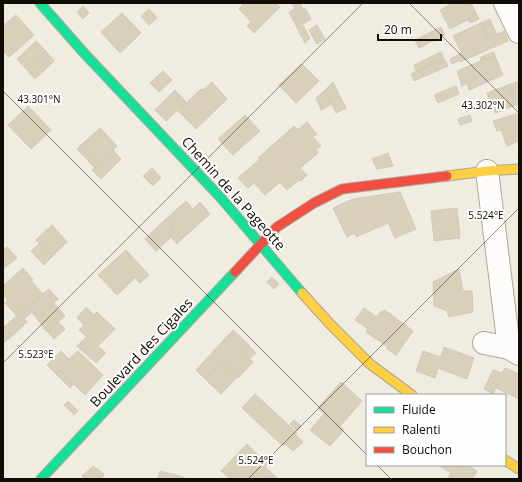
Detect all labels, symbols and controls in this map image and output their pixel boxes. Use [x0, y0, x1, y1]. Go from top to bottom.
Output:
scale bar [378, 16, 441, 42]
text: 20 m [384, 21, 412, 38]
text: 43.301°N [17, 92, 61, 106]
text: 43.302°N [461, 98, 505, 112]
street label: Chemin de la Pageotte [178, 132, 290, 254]
text: 5.524°E [468, 208, 504, 222]
street label: Boulevard des Cigales [85, 293, 197, 411]
text: 5.523°E [18, 347, 54, 361]
legend [366, 394, 506, 466]
text: Fluide [402, 401, 436, 418]
text: Ralenti [402, 421, 441, 438]
text: Bouchon [402, 441, 452, 458]
text: 5.524°E [238, 453, 274, 467]

